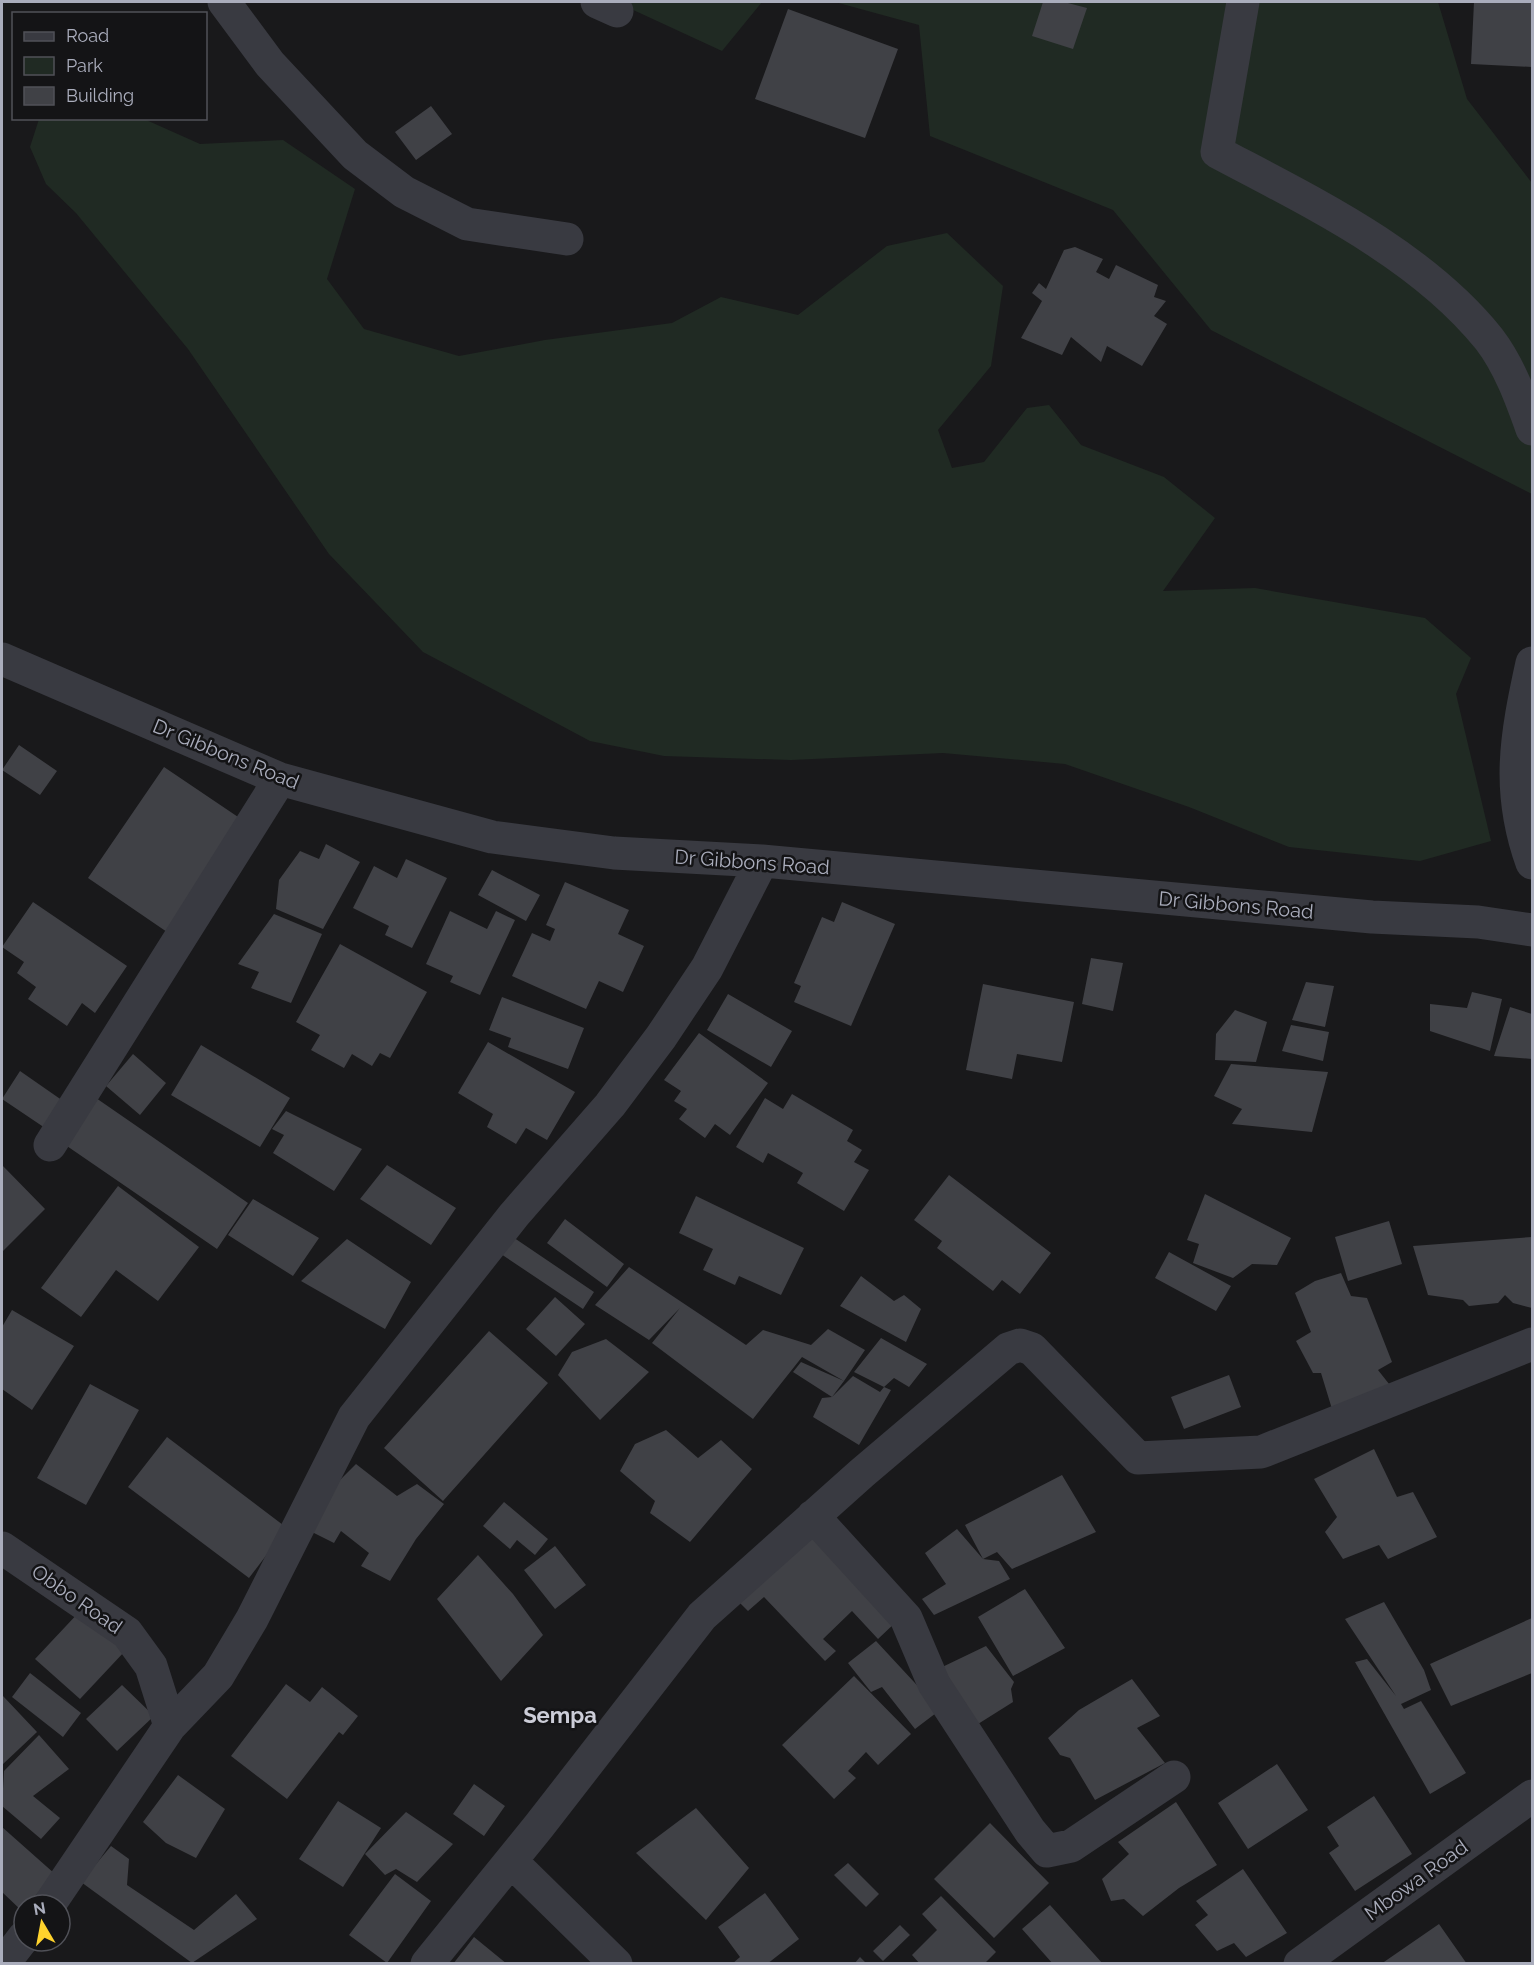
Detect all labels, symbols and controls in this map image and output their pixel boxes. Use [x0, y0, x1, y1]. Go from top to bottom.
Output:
legend [12, 12, 207, 120]
text: Road [66, 25, 109, 46]
text: Park [66, 55, 103, 76]
text: Building [66, 85, 134, 106]
street label: Dr Gibbons Road [149, 714, 303, 794]
street label: Dr Gibbons Road [674, 845, 830, 879]
street label: Dr Gibbons Road [1157, 886, 1315, 924]
street label: Obbo Road [27, 1559, 127, 1639]
district label: Sempa [523, 1702, 597, 1728]
street label: Mbowa Road [1360, 1835, 1472, 1925]
north arrow [12, 1893, 72, 1953]
text: N [32, 1898, 47, 1919]

